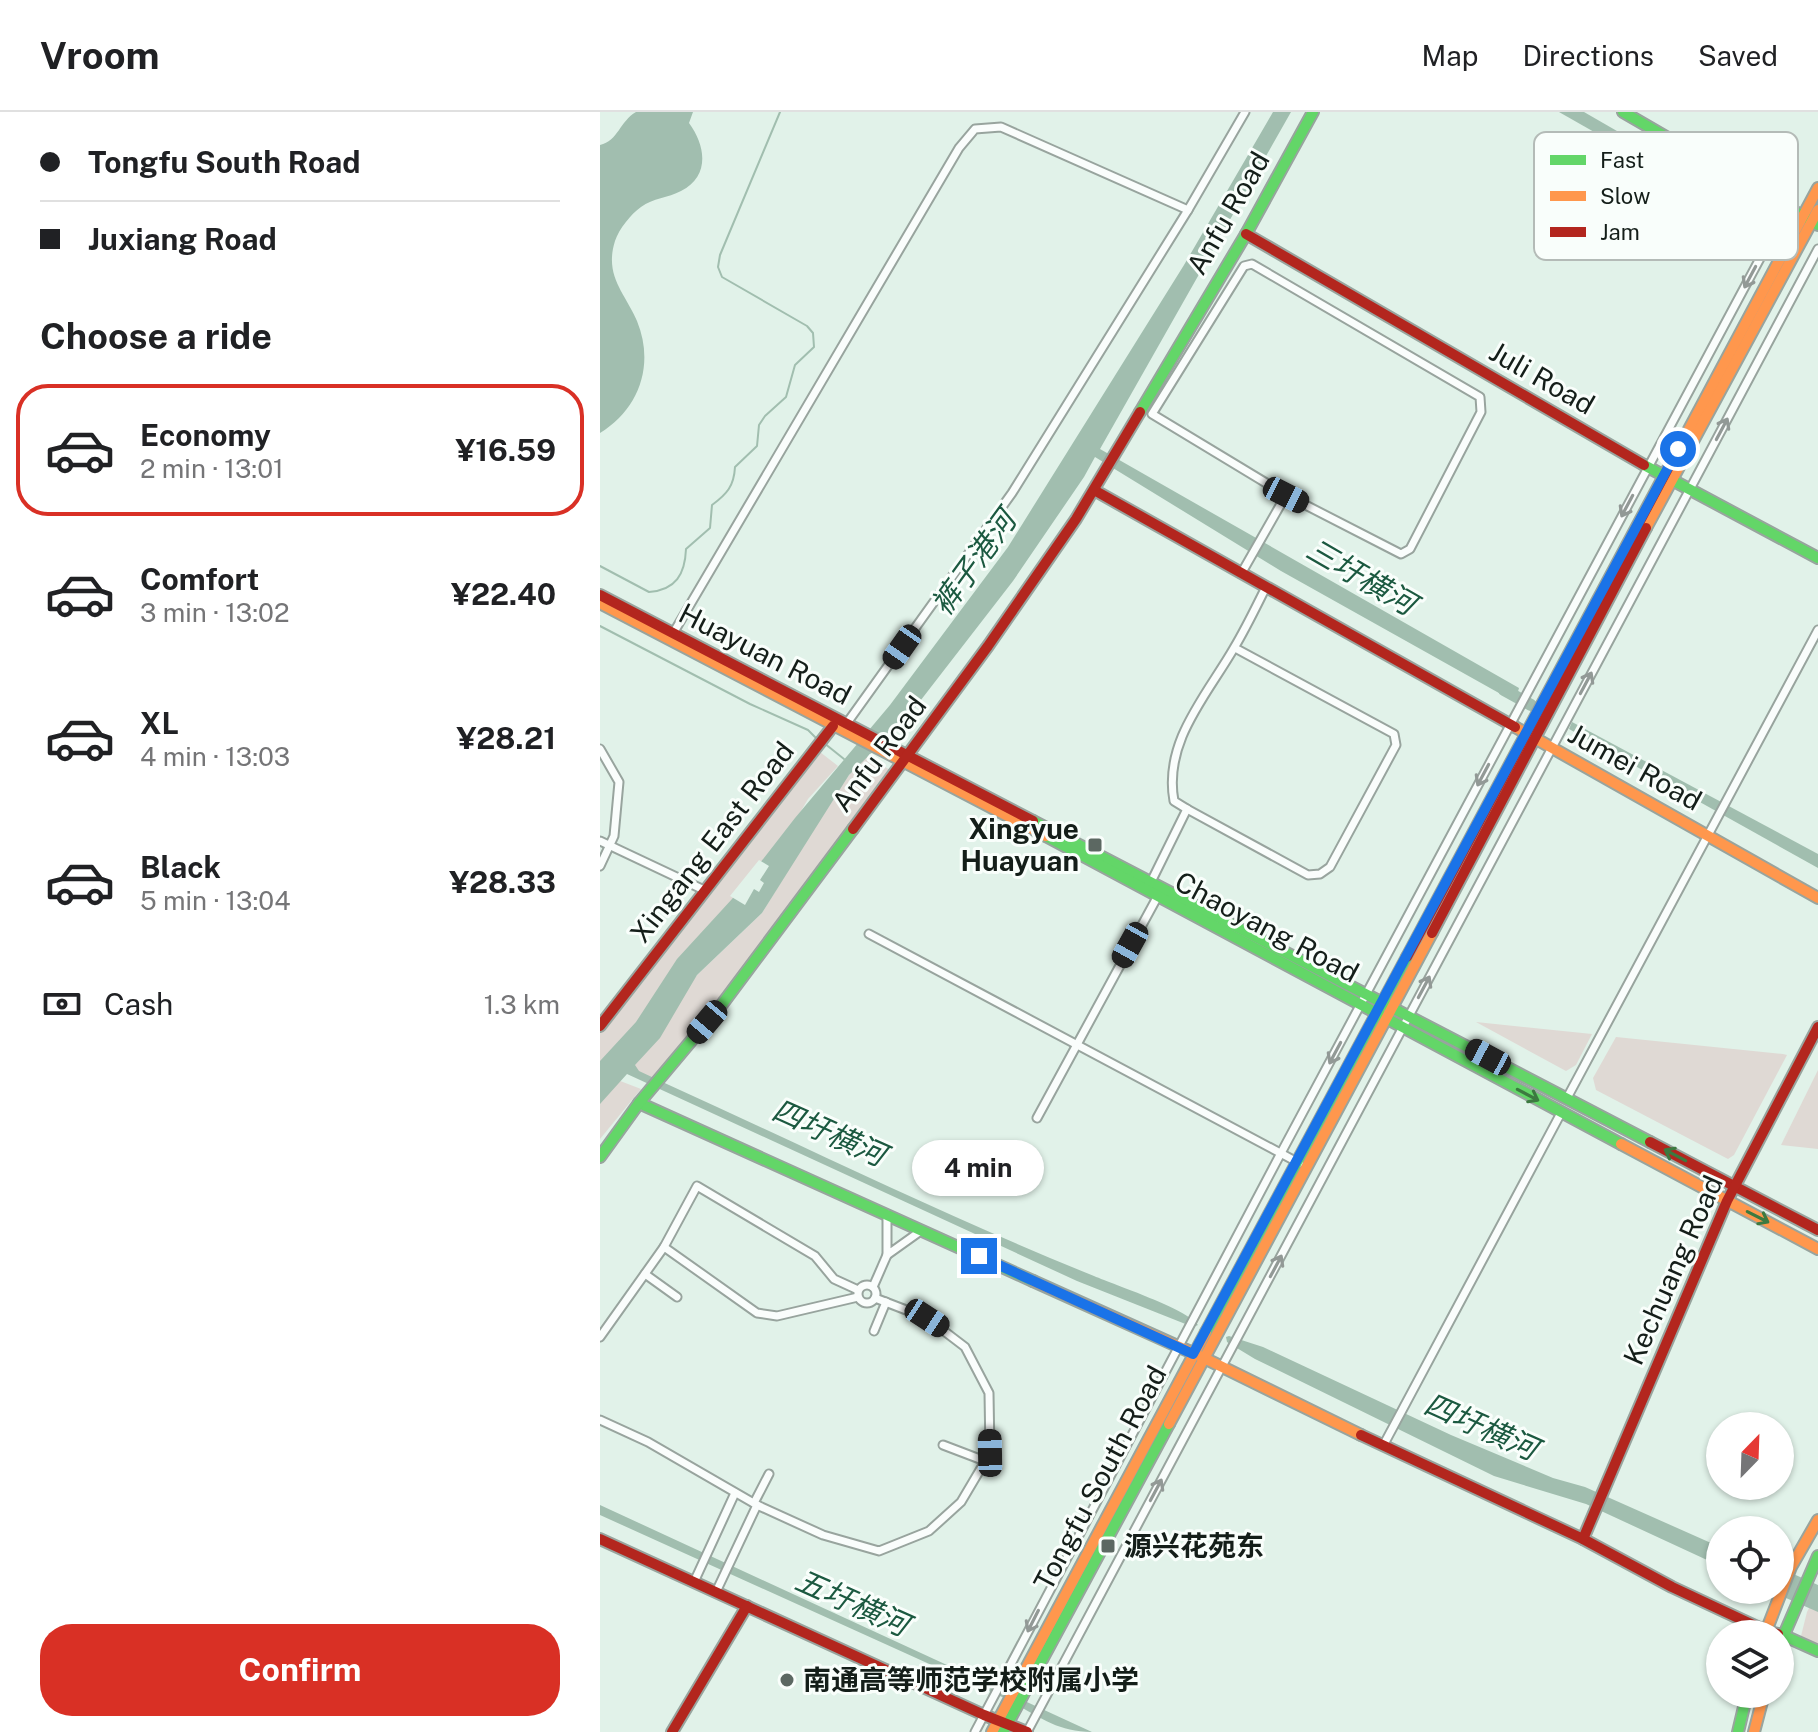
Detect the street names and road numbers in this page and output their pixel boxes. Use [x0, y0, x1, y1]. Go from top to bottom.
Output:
street label: Anfu Road [1179, 146, 1276, 280]
street label: Juli Road [1484, 334, 1601, 421]
street label: Huayuan Road [674, 596, 857, 711]
street label: Anfu Road [824, 689, 933, 818]
street label: Jumei Road [1563, 716, 1708, 817]
street label: Xingang East Road [623, 735, 800, 949]
street label: Chaoyang Road [1170, 864, 1365, 989]
street label: Kechuang Road [1616, 1170, 1729, 1370]
street label: Tongfu South Road [1026, 1360, 1173, 1596]

